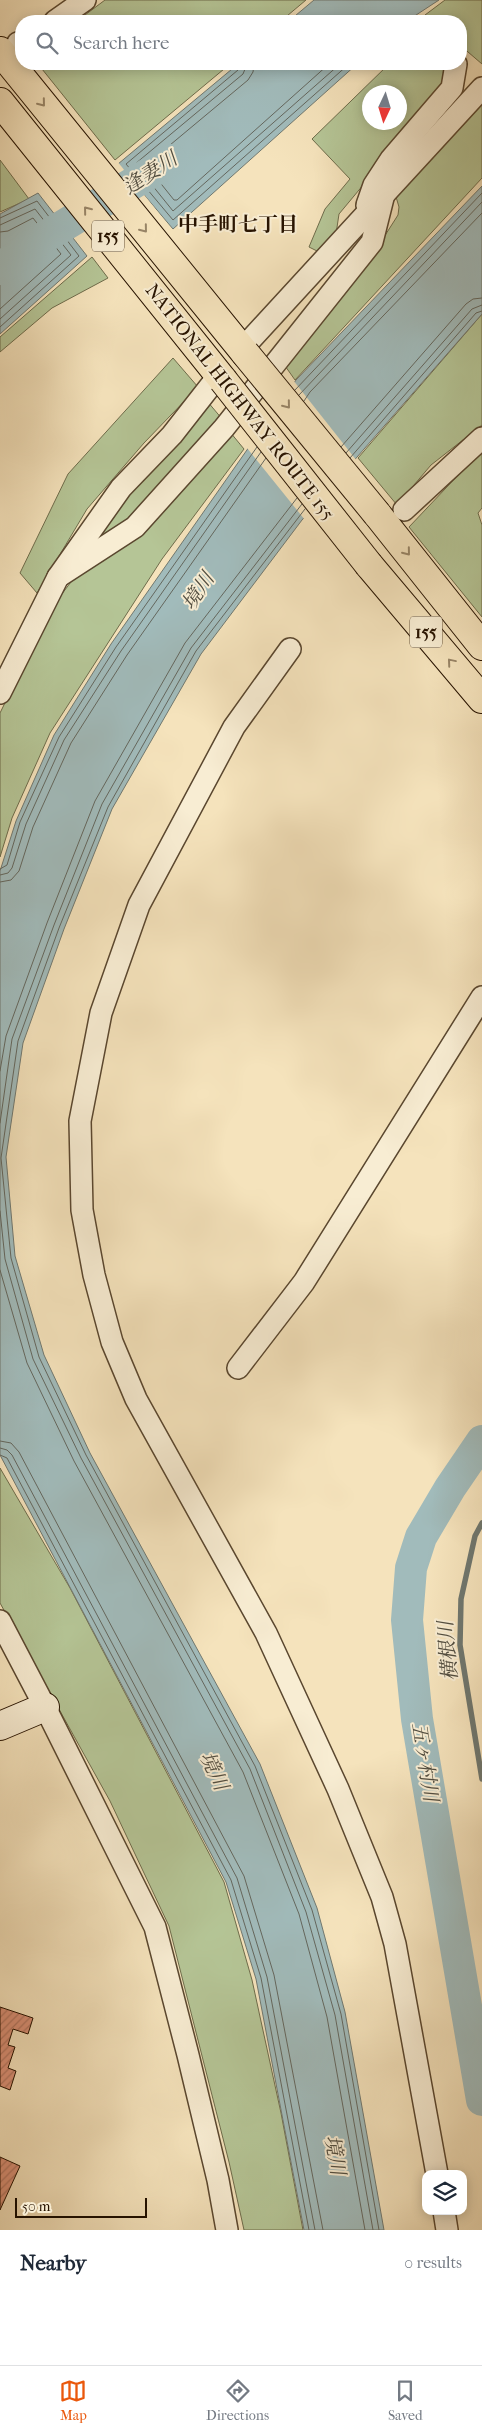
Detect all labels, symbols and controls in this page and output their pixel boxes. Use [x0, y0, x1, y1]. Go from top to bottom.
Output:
search box [15, 15, 467, 70]
icon: search [33, 29, 61, 57]
text: Search here [73, 32, 169, 54]
north arrow [362, 85, 407, 130]
one-way arrow [36, 97, 44, 106]
water label: 逢妻川 [119, 146, 183, 199]
one-way arrow [84, 207, 92, 216]
district label: 中手町七丁目 [178, 213, 298, 236]
road number: 155 [92, 220, 124, 252]
one-way arrow [138, 223, 146, 232]
street label: NATIONAL HIGHWAY ROUTE 155 [141, 280, 339, 524]
one-way arrow [282, 399, 291, 408]
one-way arrow [402, 547, 411, 556]
water label: 境川 [177, 566, 220, 614]
road number: 155 [410, 616, 442, 648]
one-way arrow [448, 659, 456, 668]
water label: 横根川 [434, 1618, 462, 1682]
water label: 五ヶ村川 [407, 1721, 443, 1805]
water label: 境川 [195, 1748, 234, 1796]
water label: 境川 [320, 2133, 350, 2179]
map controls [422, 2170, 467, 2215]
button: layers [422, 2170, 467, 2215]
scale bar [15, 2195, 148, 2218]
text: 50 m [22, 2198, 50, 2215]
text: Nearby [20, 2251, 86, 2275]
text: 0 results [404, 2253, 462, 2272]
tab: Map [59, 2377, 87, 2424]
tab: Directions [206, 2377, 269, 2424]
tab: Saved [388, 2377, 423, 2424]

